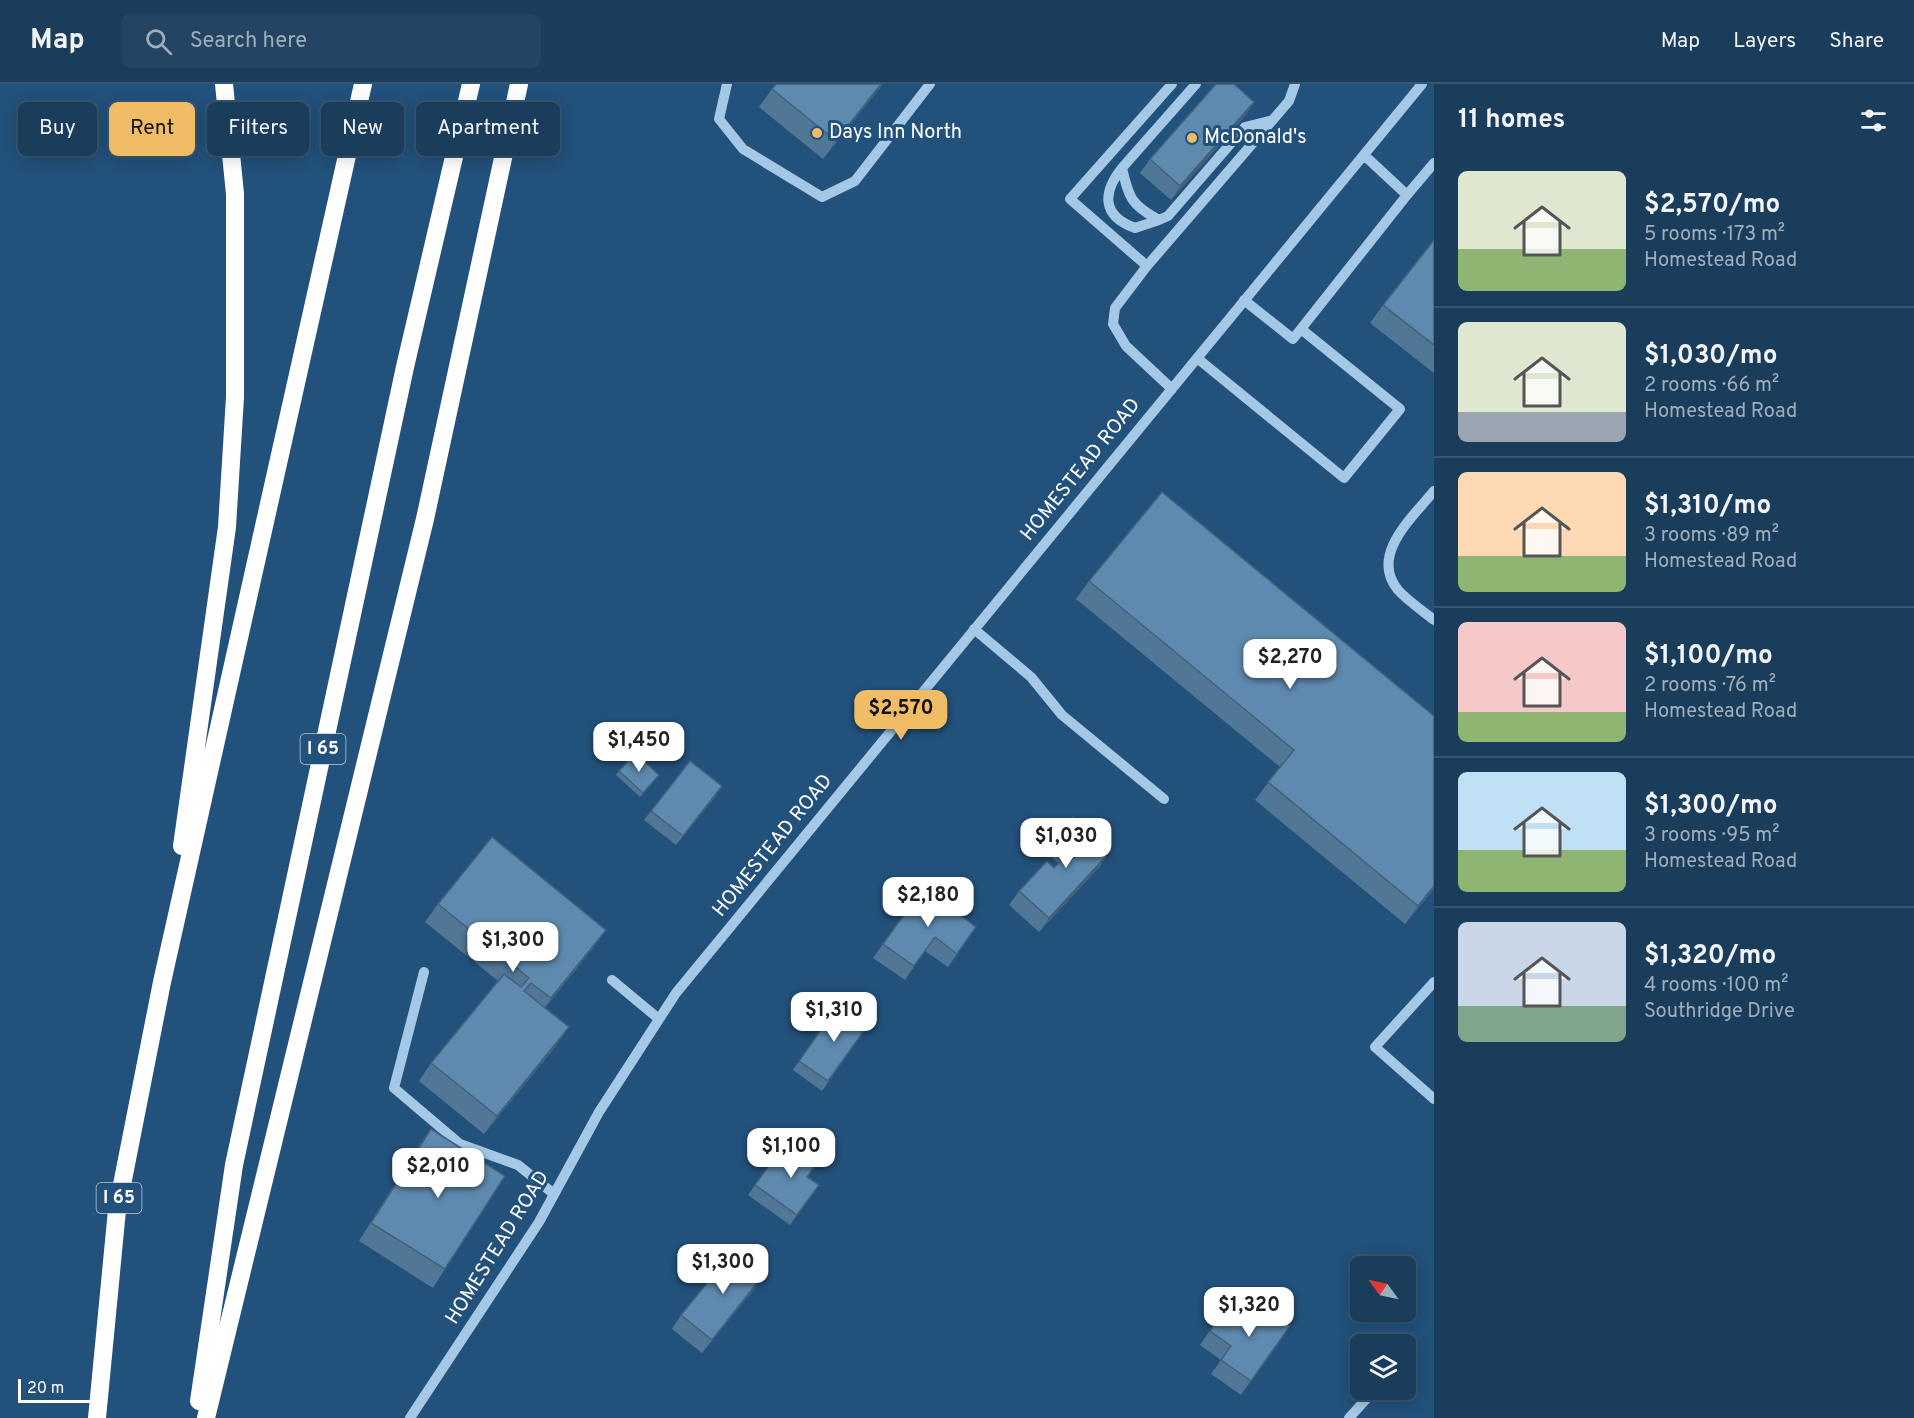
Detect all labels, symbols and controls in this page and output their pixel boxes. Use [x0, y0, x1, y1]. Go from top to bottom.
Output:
search box [121, 14, 541, 68]
text: Map [30, 23, 85, 59]
icon: search [142, 25, 175, 58]
text: Search here [190, 28, 307, 55]
text: Map [1661, 28, 1700, 55]
text: Layers [1733, 28, 1796, 55]
text: Share [1829, 28, 1884, 55]
chip: Buy [18, 102, 97, 156]
chip: Rent [109, 102, 195, 156]
chip: Filters [207, 102, 309, 156]
chip: New [321, 102, 404, 156]
chip: Apartment [416, 102, 560, 156]
text: 11 homes [1458, 104, 1565, 137]
icon: filters [1857, 104, 1890, 137]
place label: Days Inn North [829, 120, 962, 146]
place label: McDonald's [1204, 125, 1307, 151]
marker: Days Inn North [810, 126, 824, 140]
marker: McDonald's [1185, 131, 1199, 145]
text: $2,570/mo [1644, 189, 1780, 222]
icon: home [1506, 195, 1578, 267]
text: 5 rooms · 173 m² [1644, 222, 1785, 248]
text: Homestead Road [1644, 248, 1797, 274]
text: $1,030/mo [1644, 340, 1777, 373]
icon: home [1506, 346, 1578, 418]
text: 2 rooms · 66 m² [1644, 373, 1779, 399]
street label: HOMESTEAD ROAD [1015, 393, 1147, 547]
text: Homestead Road [1644, 399, 1797, 425]
text: $1,310/mo [1644, 490, 1771, 523]
icon: home [1506, 496, 1578, 568]
text: 3 rooms · 89 m² [1644, 523, 1779, 549]
text: Homestead Road [1644, 549, 1797, 575]
pin: $2,270 [1241, 639, 1339, 690]
text: $1,100/mo [1644, 640, 1773, 673]
text: $2,270 [1257, 645, 1323, 671]
icon: home [1506, 646, 1578, 718]
text: 2 rooms · 76 m² [1644, 673, 1776, 699]
pin: $2,570 [852, 690, 950, 741]
text: $2,570 [868, 696, 934, 722]
text: Homestead Road [1644, 699, 1797, 725]
pin: $1,450 [590, 722, 688, 773]
text: $1,450 [607, 728, 671, 754]
road number: I 65 [300, 734, 346, 764]
street label: HOMESTEAD ROAD [707, 769, 839, 923]
text: $1,300/mo [1644, 790, 1778, 823]
icon: home [1506, 796, 1578, 868]
pin: $1,030 [1017, 818, 1115, 869]
text: 3 rooms · 95 m² [1644, 823, 1780, 849]
text: $1,030 [1034, 824, 1098, 850]
text: Homestead Road [1644, 849, 1797, 875]
pin: $2,180 [879, 877, 977, 928]
text: $2,180 [897, 883, 959, 909]
pin: $1,300 [464, 922, 562, 973]
text: $1,300 [481, 928, 545, 954]
text: $1,320/mo [1644, 940, 1776, 973]
icon: home [1506, 946, 1578, 1018]
text: 4 rooms · 100 m² [1644, 973, 1789, 999]
pin: $1,310 [785, 992, 883, 1043]
text: $1,310 [805, 998, 863, 1024]
text: Southridge Drive [1644, 999, 1795, 1025]
pin: $1,100 [742, 1128, 840, 1179]
text: $1,100 [761, 1134, 821, 1160]
pin: $2,010 [389, 1148, 487, 1199]
text: $2,010 [406, 1154, 470, 1180]
street label: HOMESTEAD ROAD [440, 1166, 556, 1330]
road number: I 65 [96, 1183, 142, 1213]
pin: $1,300 [674, 1244, 772, 1295]
text: $1,300 [691, 1250, 755, 1276]
north arrow [1350, 1256, 1416, 1322]
map controls [1350, 1256, 1416, 1400]
pin: $1,320 [1200, 1287, 1298, 1338]
text: $1,320 [1218, 1293, 1280, 1319]
button: layers [1350, 1334, 1416, 1400]
scale bar [18, 1376, 98, 1404]
text: 20 m [27, 1379, 64, 1399]

